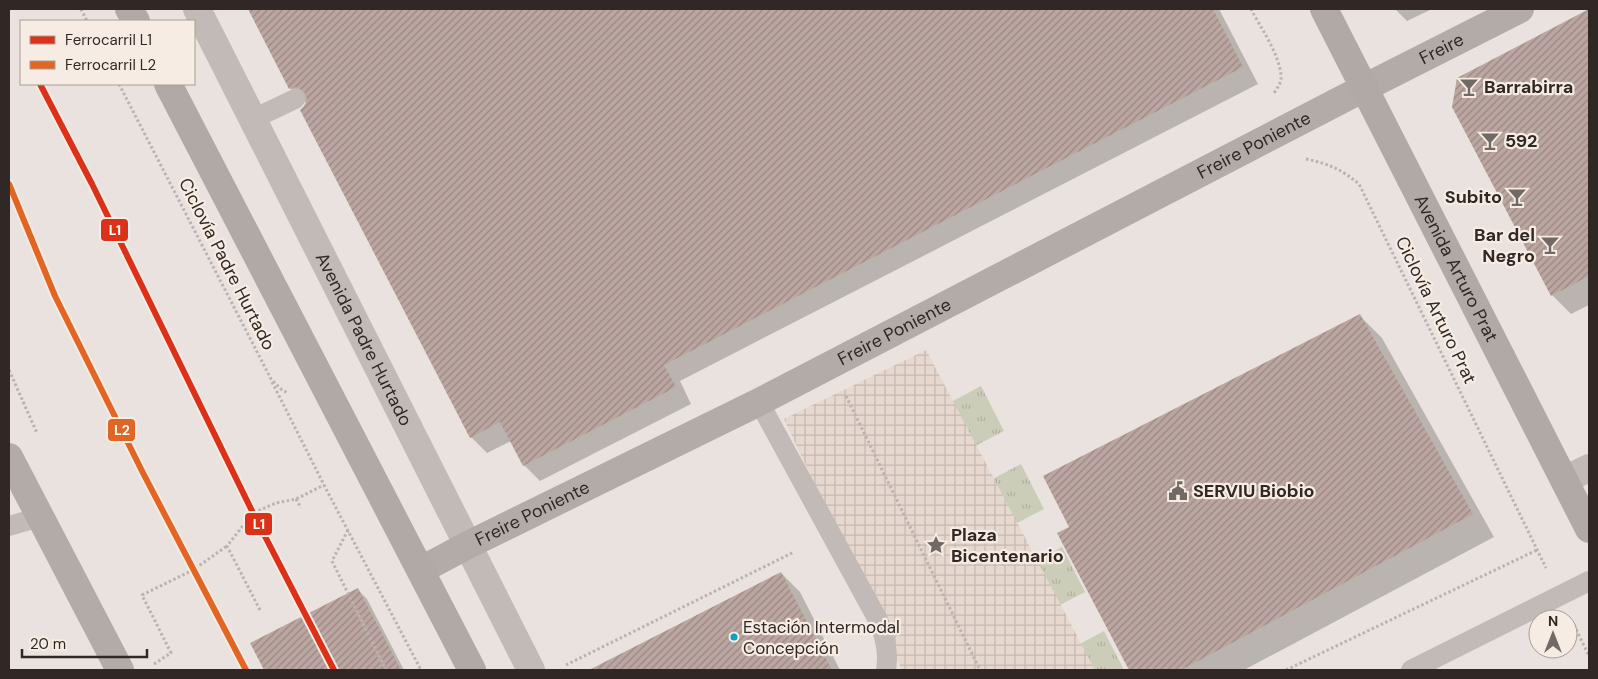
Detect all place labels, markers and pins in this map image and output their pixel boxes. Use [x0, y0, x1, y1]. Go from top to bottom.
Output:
place label: Barrabirra [1484, 75, 1573, 99]
bar icon: Barrabirra [1458, 76, 1480, 98]
place label: 592 [1505, 129, 1537, 153]
bar icon: 592 [1479, 130, 1501, 152]
place label: Subito [1445, 185, 1502, 209]
bar icon: Subito [1506, 186, 1528, 208]
place label: Bar del Negro [1474, 223, 1535, 268]
bar icon: Bar del Negro [1539, 234, 1561, 256]
place label: SERVIU Biobio [1193, 479, 1315, 503]
public building icon: SERVIU Biobio [1167, 480, 1189, 502]
place label: Plaza Bicentenario [951, 523, 1064, 568]
place icon: Plaza Bicentenario [925, 534, 947, 556]
place label: Estación Intermodal Concepción [743, 616, 900, 659]
marker: Estación Intermodal Concepción [729, 632, 739, 642]

